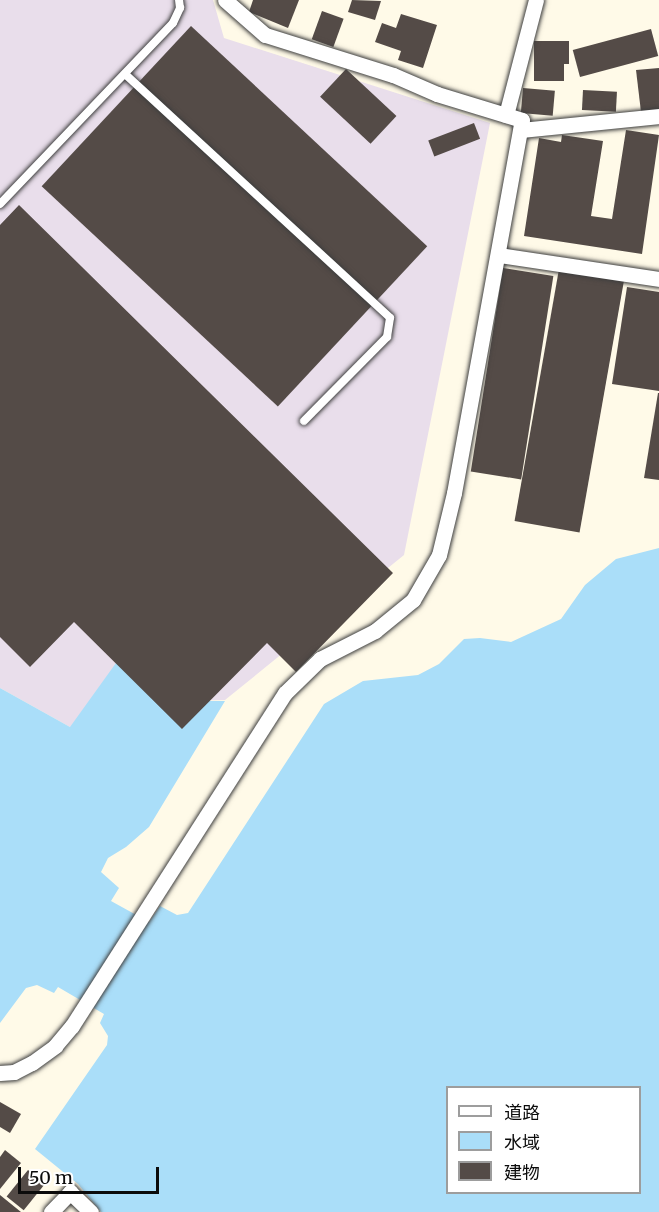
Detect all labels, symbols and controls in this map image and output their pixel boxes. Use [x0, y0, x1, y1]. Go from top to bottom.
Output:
legend [446, 1086, 641, 1194]
text: 道路 [504, 1101, 540, 1124]
text: 水域 [504, 1131, 540, 1154]
scale bar [21, 1155, 162, 1193]
text: 建物 [504, 1161, 540, 1184]
text: 50 m [29, 1166, 73, 1189]

